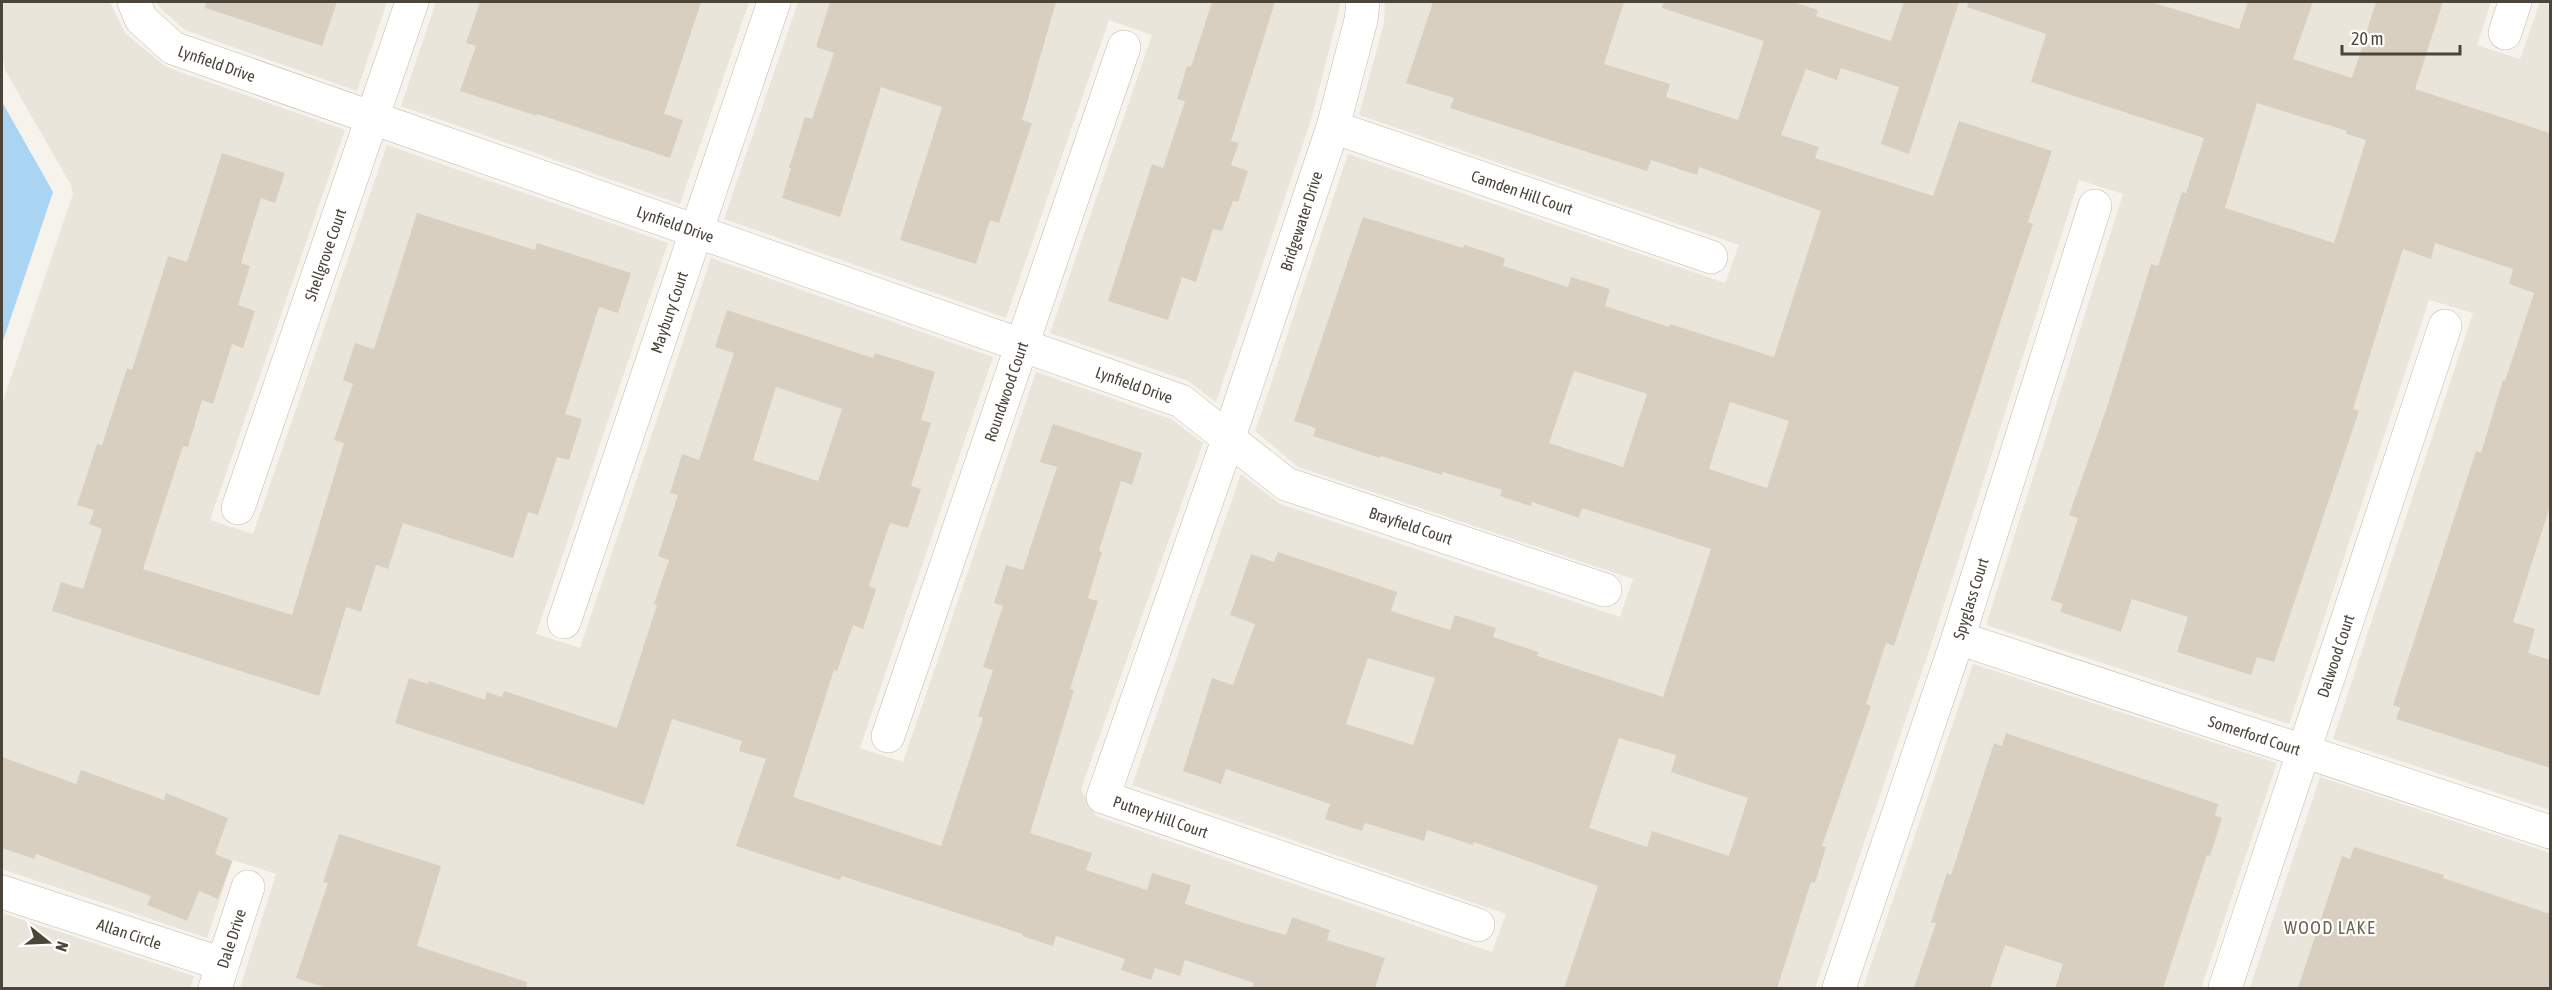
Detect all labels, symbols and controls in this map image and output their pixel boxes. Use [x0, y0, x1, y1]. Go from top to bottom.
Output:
scale bar [2342, 18, 2460, 56]
text: 20 m [2351, 28, 2383, 49]
street label: Lynfield Drive [176, 42, 258, 85]
street label: Camden Hill Court [1469, 166, 1576, 218]
street label: Bridgewater Drive [1276, 169, 1327, 273]
street label: Lynfield Drive [635, 202, 716, 246]
street label: Shellgrove Court [301, 206, 349, 303]
street label: Maybury Court [647, 269, 691, 356]
street label: Roundwood Court [980, 339, 1032, 444]
street label: Lynfield Drive [1093, 363, 1175, 406]
street label: Brayfield Court [1367, 503, 1455, 548]
street label: Spyglass Court [1949, 555, 1992, 642]
street label: Dalwood Court [2313, 612, 2358, 700]
street label: Somerford Court [2206, 712, 2303, 759]
street label: Putney Hill Court [1111, 792, 1211, 841]
street label: Dale Drive [213, 907, 249, 970]
north arrow [18, 912, 78, 972]
street label: Allan Circle [95, 915, 164, 953]
district label: WOOD LAKE [2284, 917, 2376, 938]
text: N [52, 939, 72, 954]

